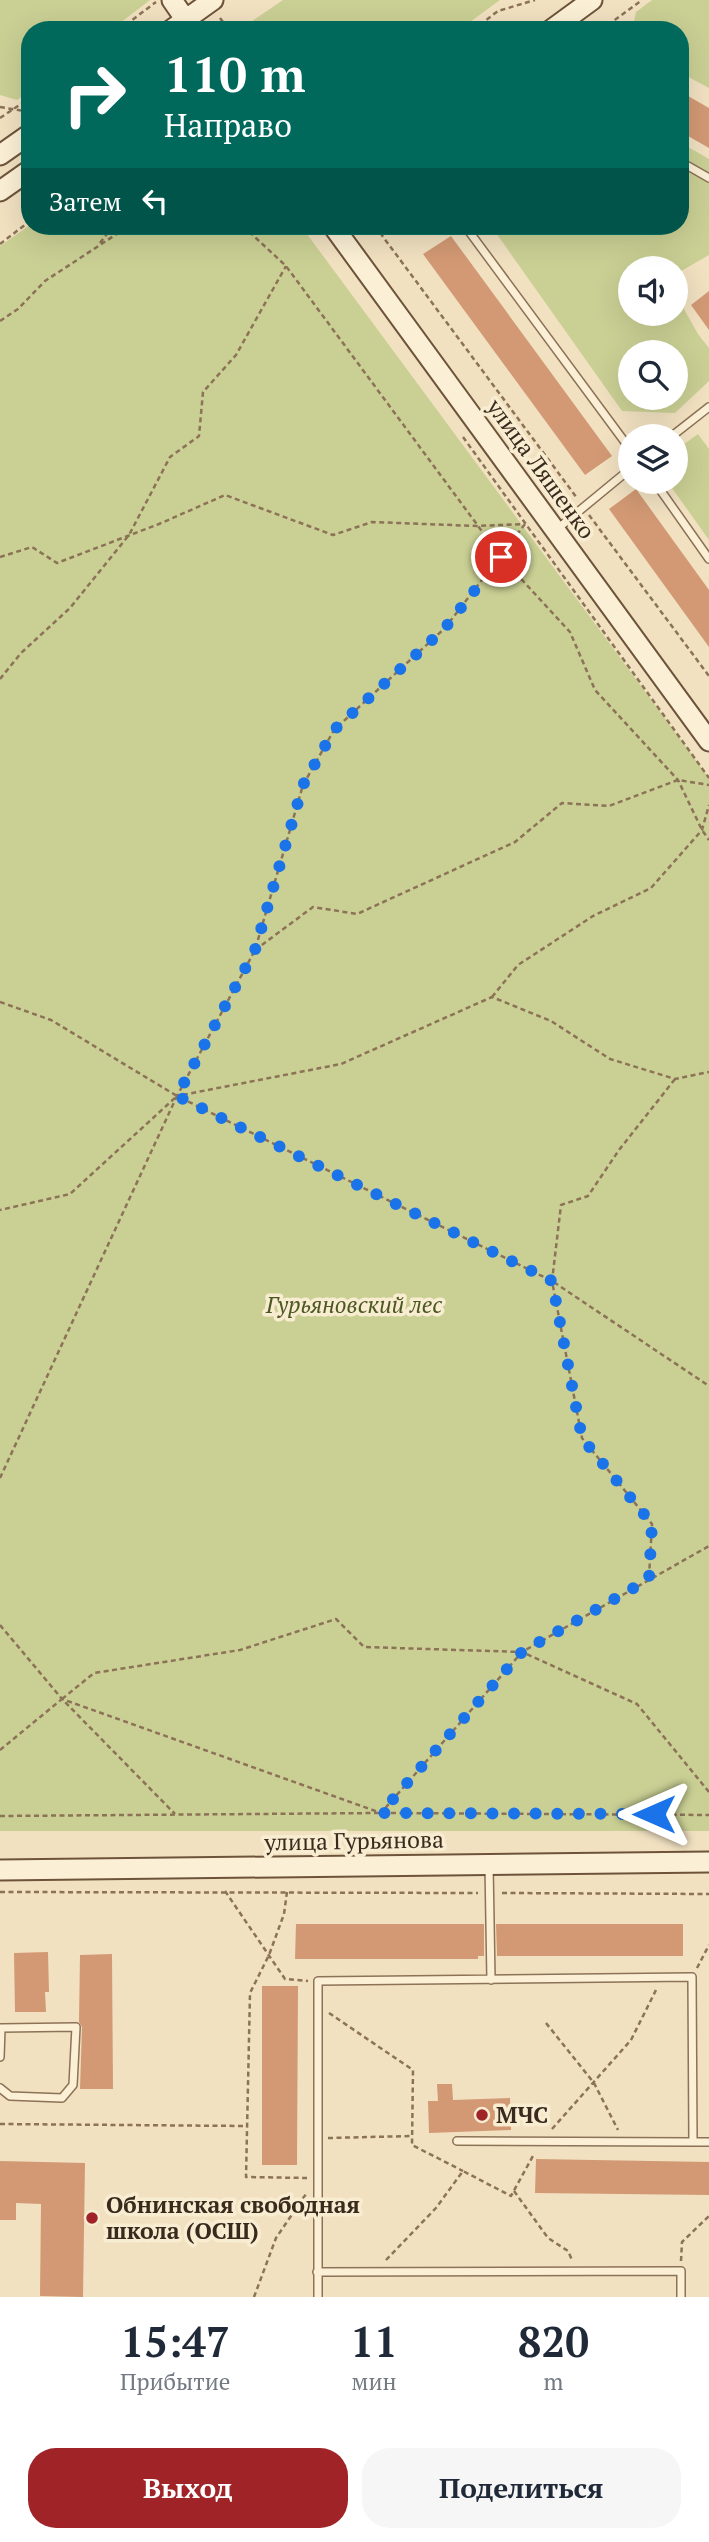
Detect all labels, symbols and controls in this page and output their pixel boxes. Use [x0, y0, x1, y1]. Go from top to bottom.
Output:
text: 110 m [164, 41, 306, 106]
icon: right [49, 49, 140, 140]
text: Направо [164, 104, 292, 146]
icon: left [136, 182, 174, 220]
text: Затем [49, 184, 122, 218]
map controls [618, 256, 688, 494]
button: sound [618, 256, 688, 326]
button: search [618, 340, 688, 410]
street label: улица Ляшенко [480, 392, 603, 545]
button: layers [618, 424, 688, 494]
pin [471, 527, 531, 587]
icon: arrive [482, 538, 520, 576]
park label: Гурьяновский лес [265, 1289, 442, 1320]
position arrow [617, 1777, 691, 1851]
street label: улица Гурьянова [263, 1823, 444, 1858]
place label: МЧС [496, 2099, 548, 2130]
marker: МЧС [474, 2107, 490, 2123]
place label: Обнинская свободная школа (ОСШ) [106, 2189, 360, 2246]
marker: Обнинская свободная школа (ОСШ) [84, 2210, 100, 2226]
text: 15:47 [120, 2313, 230, 2369]
text: 11 [350, 2313, 398, 2369]
text: 820 [518, 2313, 589, 2369]
text: Прибытие [120, 2366, 230, 2397]
text: мин [352, 2366, 397, 2397]
text: m [543, 2366, 563, 2397]
button: Выход [28, 2448, 348, 2528]
button: Поделиться [362, 2448, 681, 2528]

